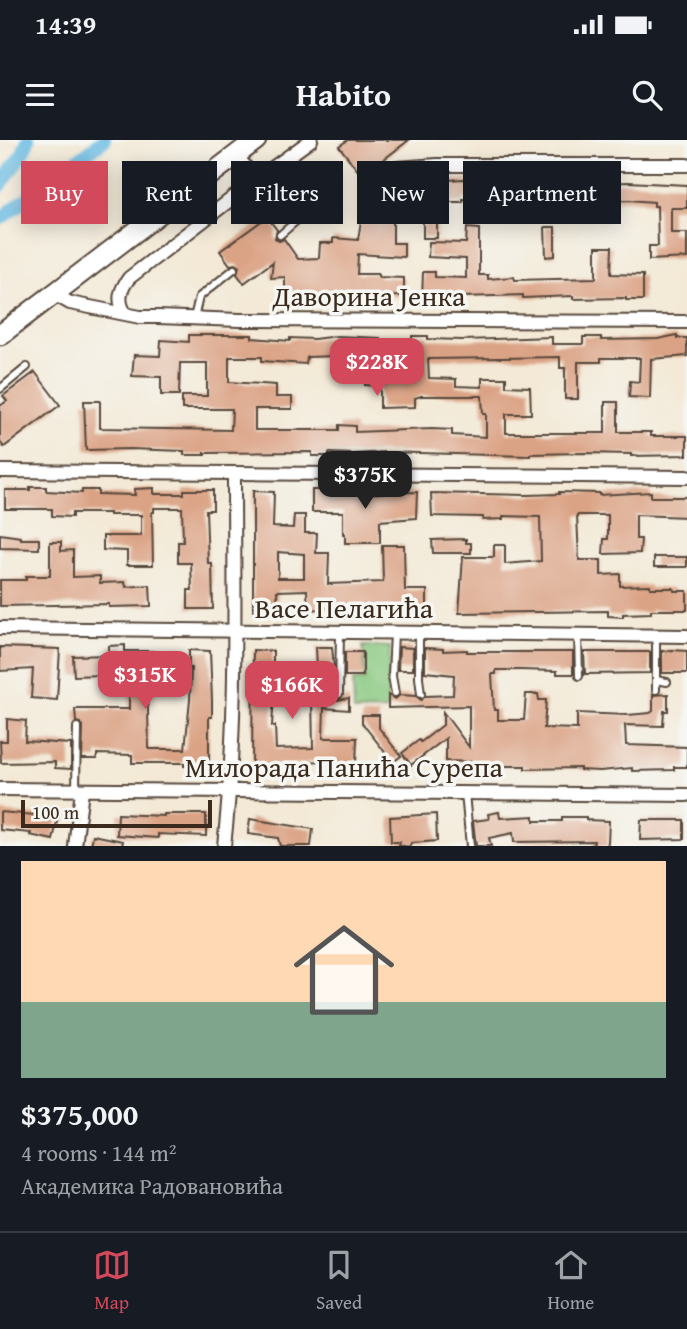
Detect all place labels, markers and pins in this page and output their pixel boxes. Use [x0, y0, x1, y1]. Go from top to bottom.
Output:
pin: $228K [328, 338, 426, 398]
pin: $375K [316, 452, 414, 511]
pin: $315K [96, 652, 194, 711]
pin: $166K [243, 662, 341, 721]

